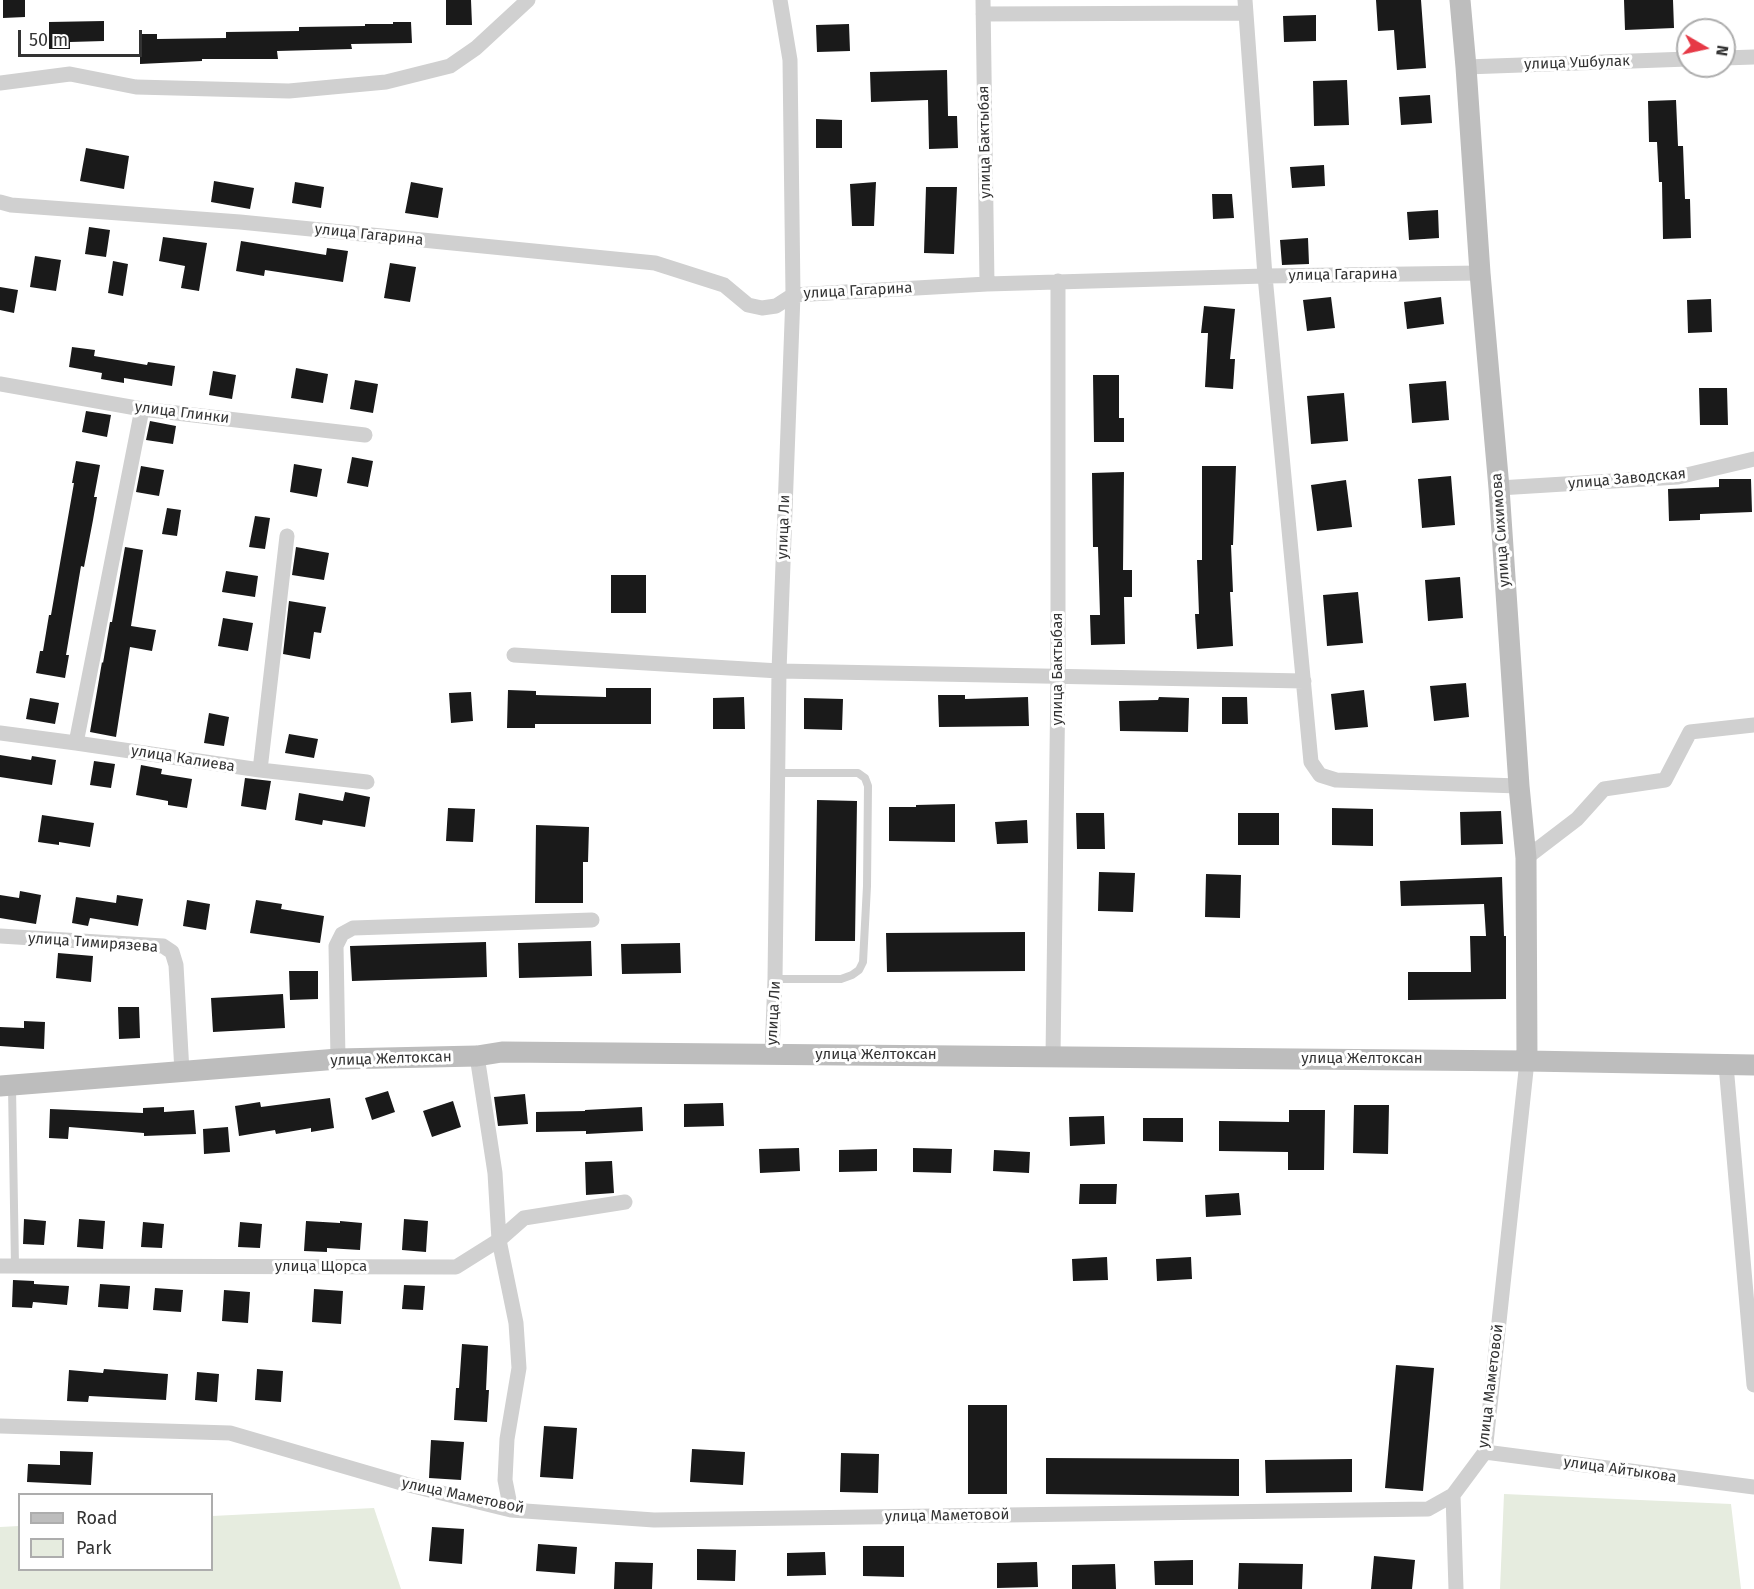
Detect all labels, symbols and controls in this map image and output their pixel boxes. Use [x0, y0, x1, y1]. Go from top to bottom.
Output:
scale bar [21, 18, 146, 56]
north arrow [1676, 18, 1736, 78]
text: 50 m [29, 29, 68, 51]
text: N [1712, 44, 1733, 57]
street label: улица Ушбулак [1524, 52, 1630, 74]
street label: улица Бактыбая [975, 85, 995, 199]
street label: улица Гагарина [314, 220, 424, 250]
street label: улица Гагарина [1288, 265, 1398, 285]
street label: улица Гагарина [803, 279, 913, 303]
street label: улица Глинки [134, 398, 230, 428]
street label: улица Заводская [1567, 465, 1687, 493]
street label: улица Сихимова [1488, 472, 1514, 588]
street label: улица Ли [774, 494, 794, 560]
street label: улица Бактыбая [1049, 612, 1067, 726]
street label: улица Калиева [130, 742, 236, 776]
street label: улица Тимирязева [27, 929, 159, 957]
street label: улица Ли [763, 980, 785, 1046]
street label: улица Желтоксан [815, 1046, 937, 1064]
street label: улица Желтоксан [330, 1048, 452, 1070]
street label: улица Желтоксан [1301, 1050, 1423, 1068]
street label: улица Щорса [275, 1258, 367, 1276]
street label: улица Маметовой [1474, 1323, 1508, 1449]
street label: улица Айтыкова [1562, 1453, 1678, 1487]
street label: улица Маметовой [400, 1474, 526, 1518]
legend [18, 1493, 213, 1571]
street label: улица Маметовой [884, 1506, 1010, 1526]
text: Road [76, 1507, 118, 1529]
text: Park [76, 1537, 111, 1559]

